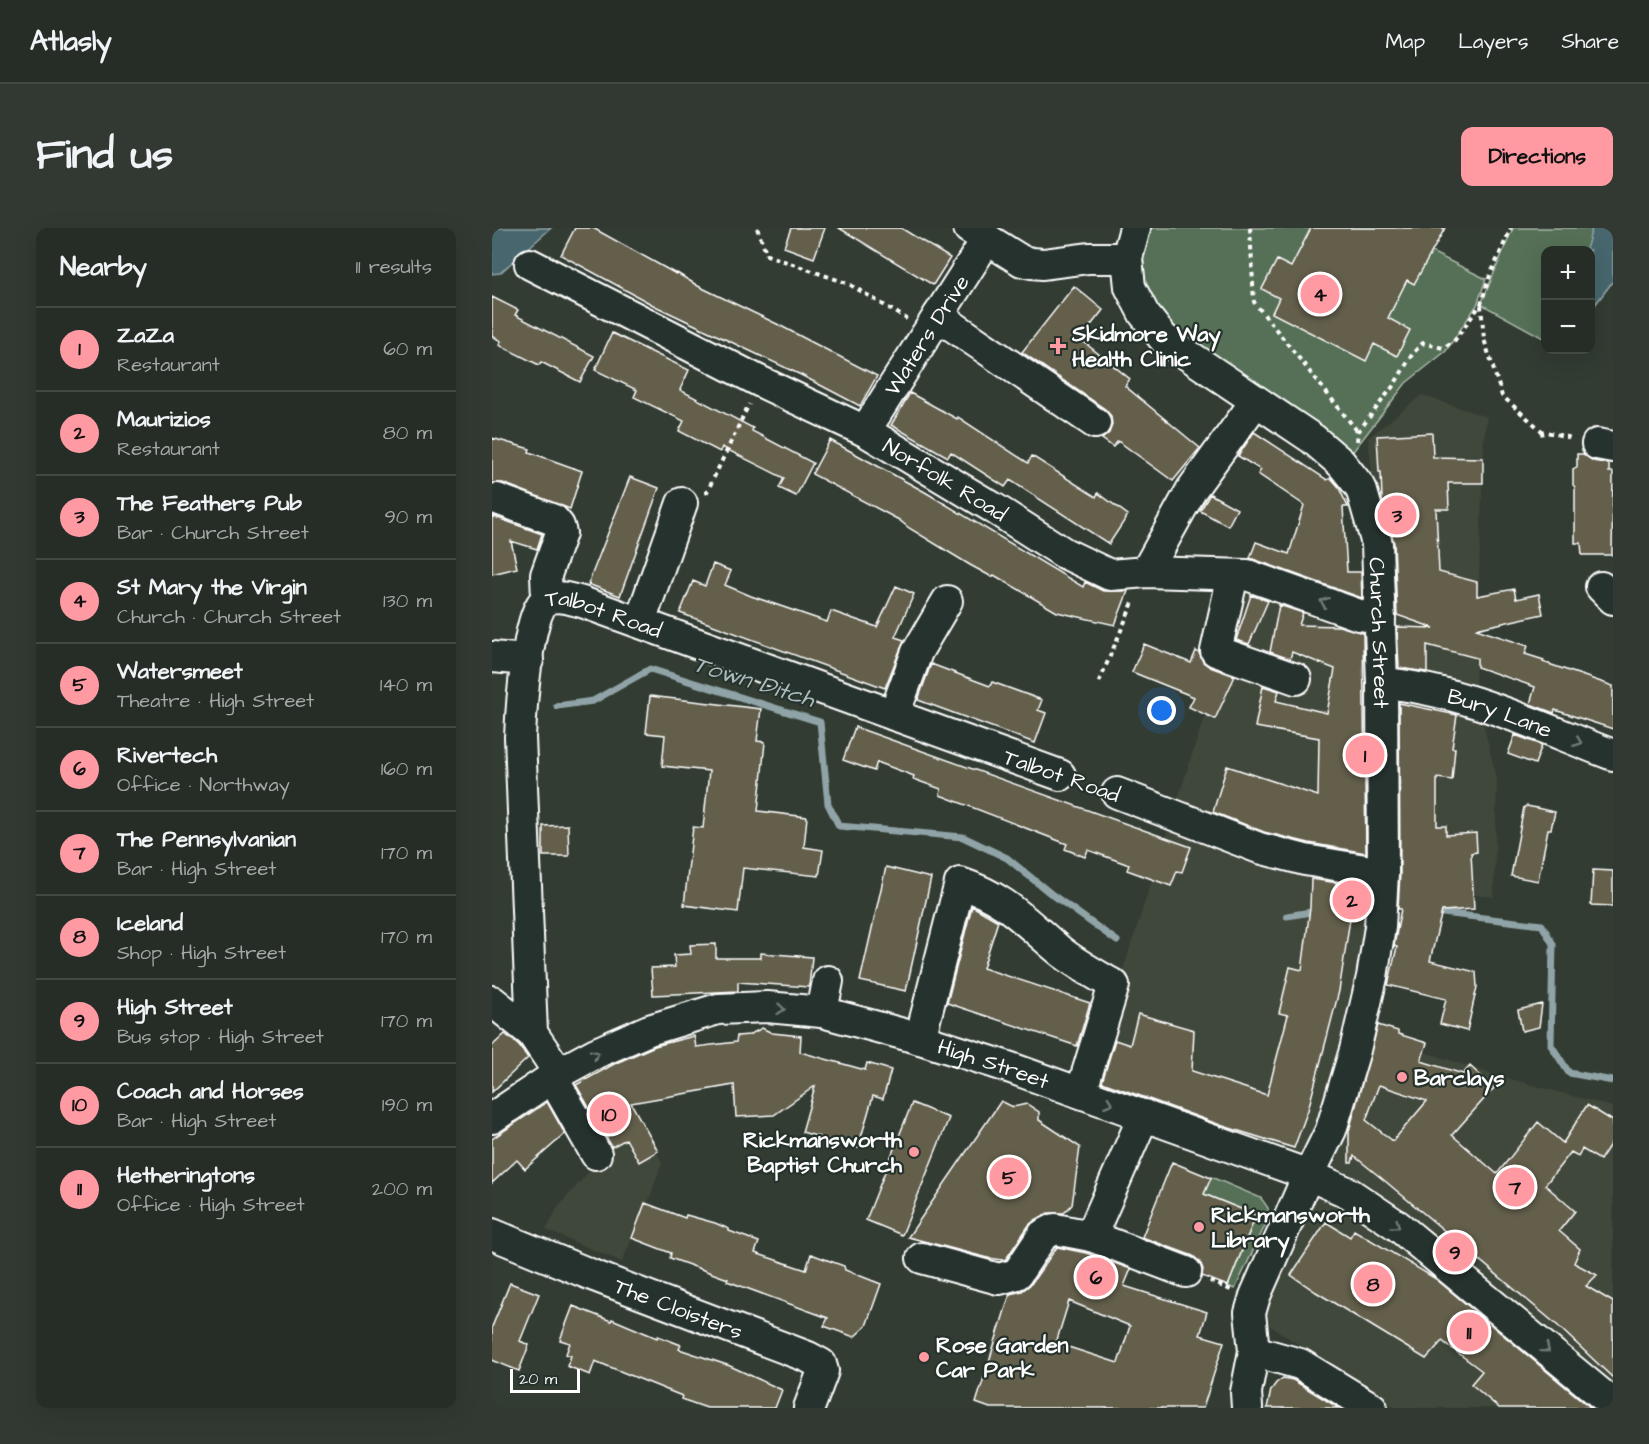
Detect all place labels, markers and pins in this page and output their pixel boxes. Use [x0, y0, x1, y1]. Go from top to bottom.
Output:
pin: 4 [1300, 272, 1340, 316]
place label: Skidmore Way Health Clinic [1071, 319, 1221, 375]
marker: Skidmore Way Health Clinic [1049, 337, 1067, 355]
pin: 3 [1378, 492, 1416, 538]
pin: 1 [1346, 732, 1384, 778]
pin: 2 [1332, 878, 1372, 922]
place label: Barclays [1414, 1063, 1505, 1096]
marker: Barclays [1395, 1070, 1409, 1084]
pin: 10 [590, 1092, 628, 1136]
place label: Rickmansworth Baptist Church [743, 1125, 903, 1181]
marker: Rickmansworth Baptist Church [907, 1145, 921, 1159]
pin: 5 [990, 1154, 1028, 1200]
pin: 7 [1496, 1164, 1534, 1210]
place label: Rickmansworth Library [1211, 1200, 1371, 1258]
marker: Rickmansworth Library [1192, 1220, 1206, 1234]
pin: 9 [1436, 1230, 1474, 1274]
pin: 6 [1076, 1254, 1116, 1300]
pin: 8 [1354, 1262, 1392, 1306]
pin: 11 [1450, 1310, 1488, 1354]
place label: Rose Garden Car Park [936, 1330, 1069, 1386]
marker: Rose Garden Car Park [917, 1350, 931, 1364]

